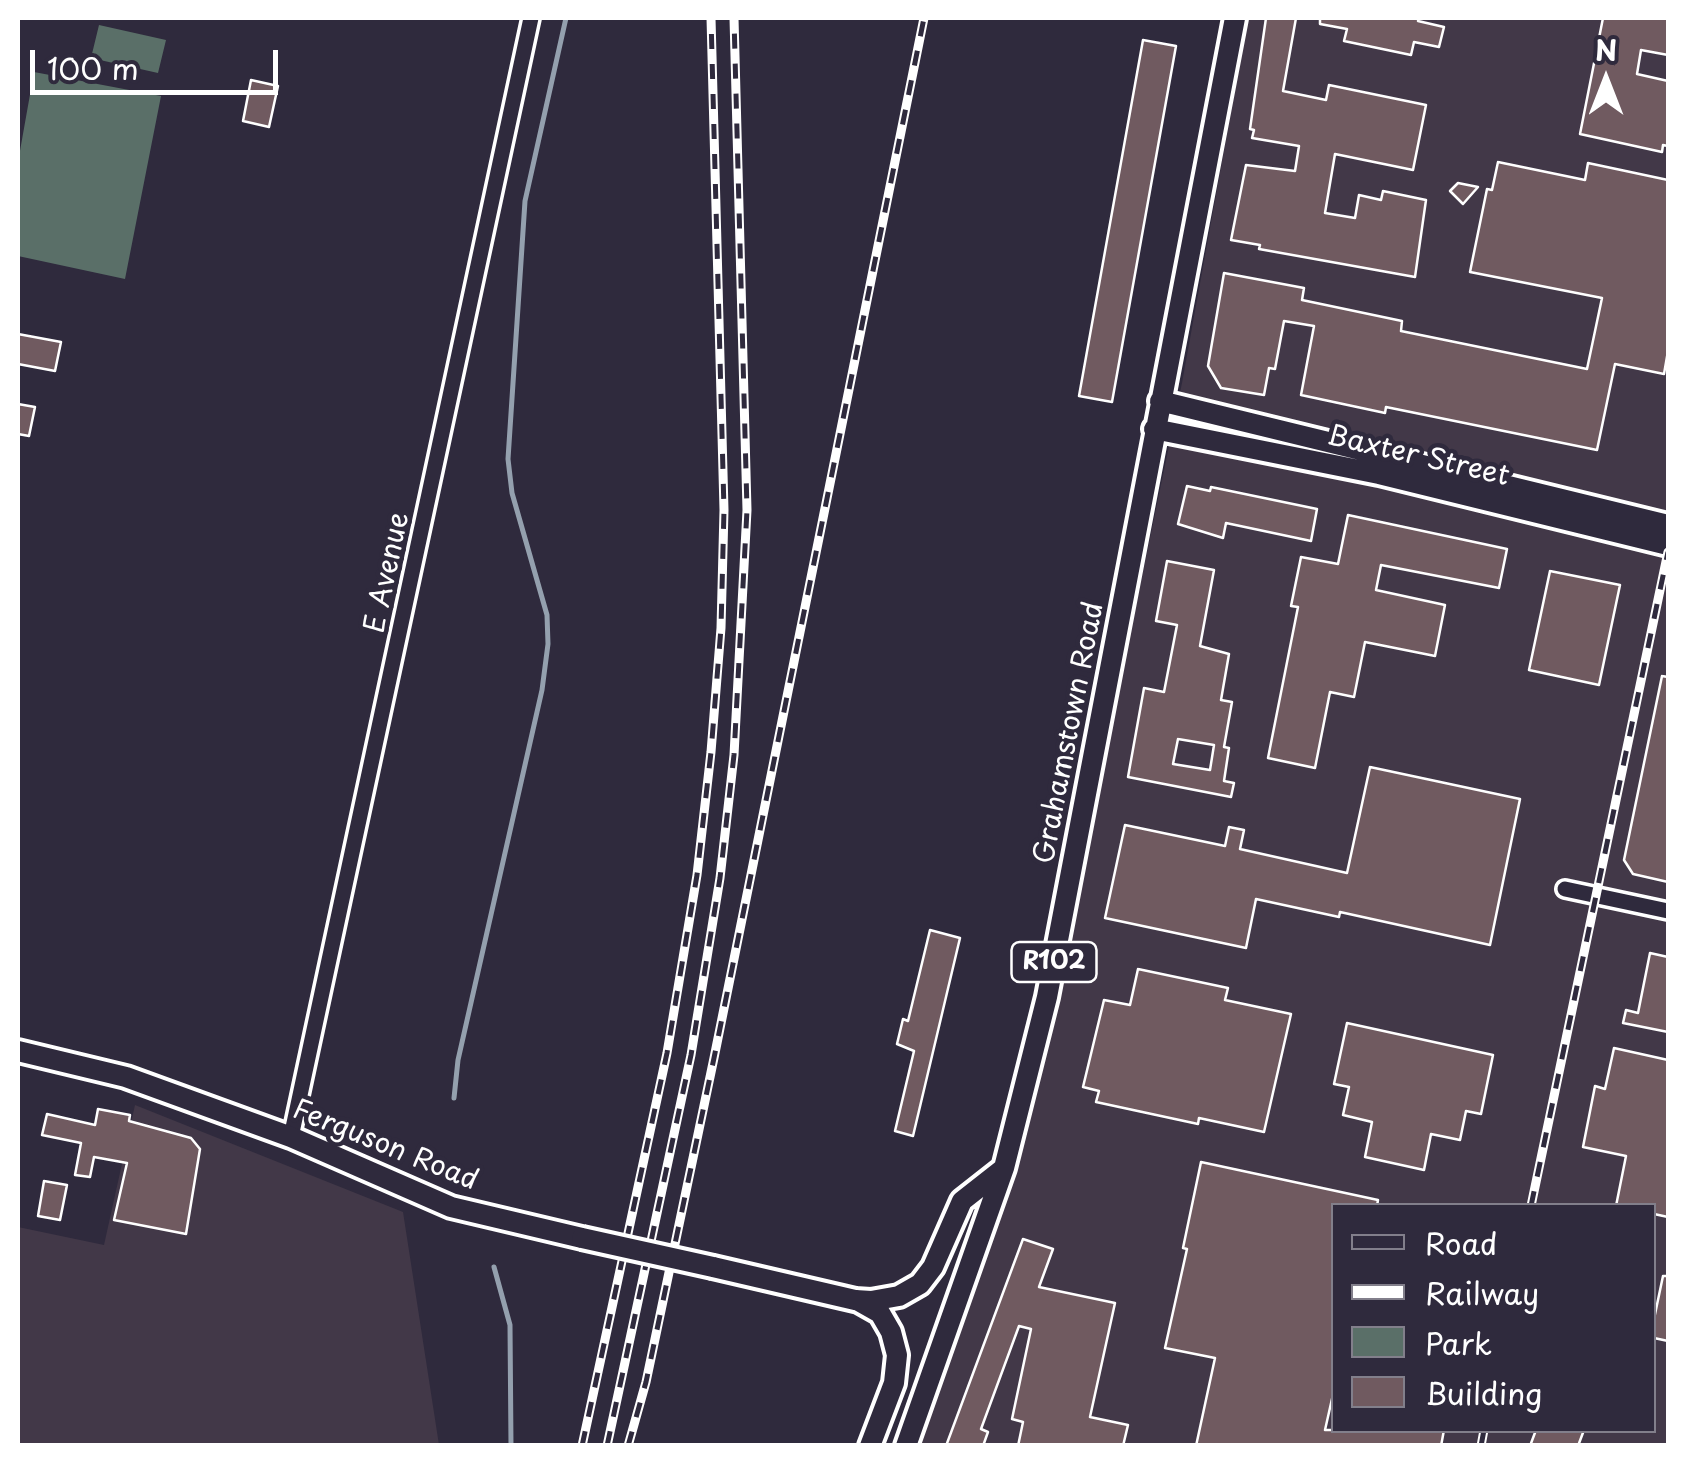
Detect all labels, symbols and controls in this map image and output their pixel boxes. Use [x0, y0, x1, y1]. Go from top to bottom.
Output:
text: N [1595, 28, 1617, 71]
scale bar [35, 30, 282, 92]
north arrow [1556, 30, 1656, 130]
text: 100 m [47, 45, 139, 90]
street label: Baxter Street [1324, 420, 1512, 494]
street label: E Avenue [359, 510, 417, 636]
street label: Grahamstown Road [1028, 599, 1112, 867]
road number: R102 [1012, 942, 1096, 982]
street label: Ferguson Road [287, 1094, 483, 1198]
legend [1331, 1203, 1656, 1433]
text: Road [1425, 1220, 1498, 1265]
text: Railway [1425, 1270, 1539, 1315]
text: Park [1425, 1320, 1492, 1365]
text: Building [1425, 1370, 1542, 1415]

